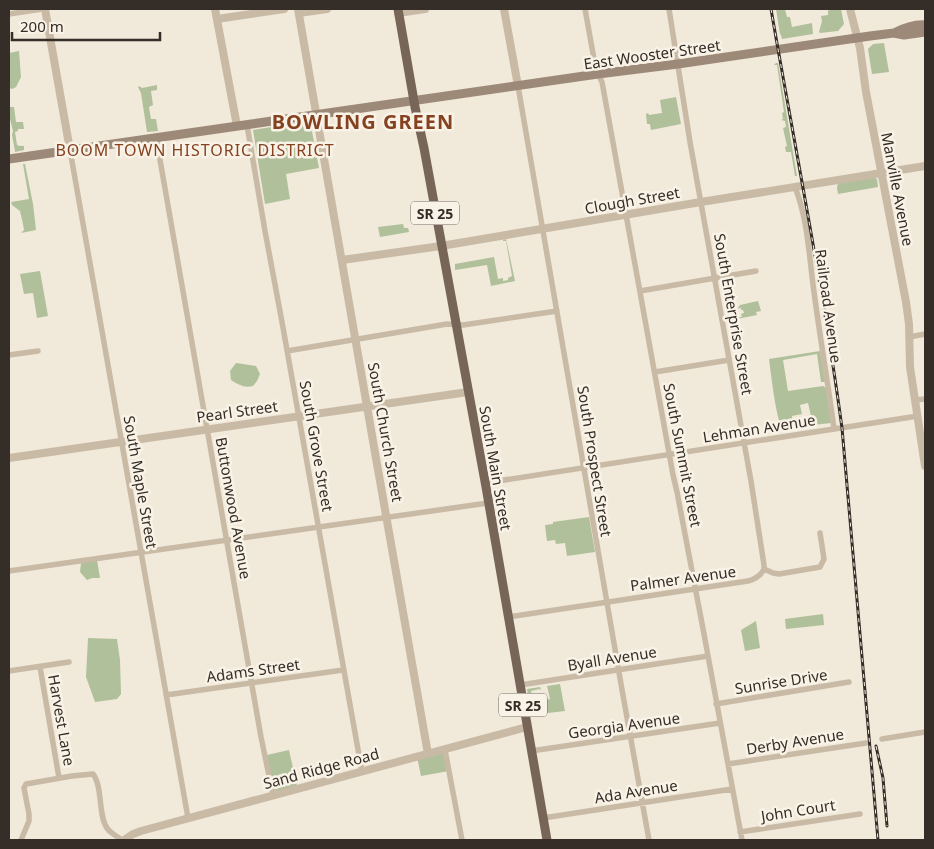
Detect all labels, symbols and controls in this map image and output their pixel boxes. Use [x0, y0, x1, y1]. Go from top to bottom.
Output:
scale bar [12, 10, 160, 42]
text: 200 m [20, 16, 64, 36]
street label: East Wooster Street [582, 34, 722, 74]
district label: BOWLING GREEN [272, 108, 454, 135]
street label: Manville Avenue [877, 130, 919, 248]
district label: BOOM TOWN HISTORIC DISTRICT [55, 139, 335, 161]
street label: Clough Street [583, 182, 682, 218]
road number: SR 25 [411, 202, 459, 224]
street label: South Enterprise Street [710, 232, 758, 397]
street label: Railroad Avenue [811, 248, 847, 364]
street label: South Church Street [364, 361, 408, 504]
street label: South Grove Street [296, 379, 338, 514]
street label: South Summit Street [659, 382, 707, 529]
street label: South Prospect Street [573, 384, 617, 538]
street label: Pearl Street [195, 395, 279, 427]
street label: South Main Street [475, 404, 517, 532]
street label: Lehman Avenue [701, 409, 817, 447]
street label: South Maple Street [119, 414, 163, 551]
street label: Buttonwood Avenue [212, 435, 256, 581]
street label: Palmer Avenue [629, 561, 737, 595]
street label: Byall Avenue [566, 641, 658, 675]
street label: Adams Street [205, 653, 302, 686]
street label: Sunrise Drive [733, 664, 829, 698]
street label: Harvest Lane [44, 673, 80, 767]
road number: SR 25 [499, 694, 547, 716]
street label: Georgia Avenue [567, 707, 681, 743]
street label: Derby Avenue [745, 723, 845, 759]
street label: Sand Ridge Road [261, 743, 381, 793]
street label: Ada Avenue [593, 775, 679, 807]
street label: John Court [757, 794, 837, 826]

